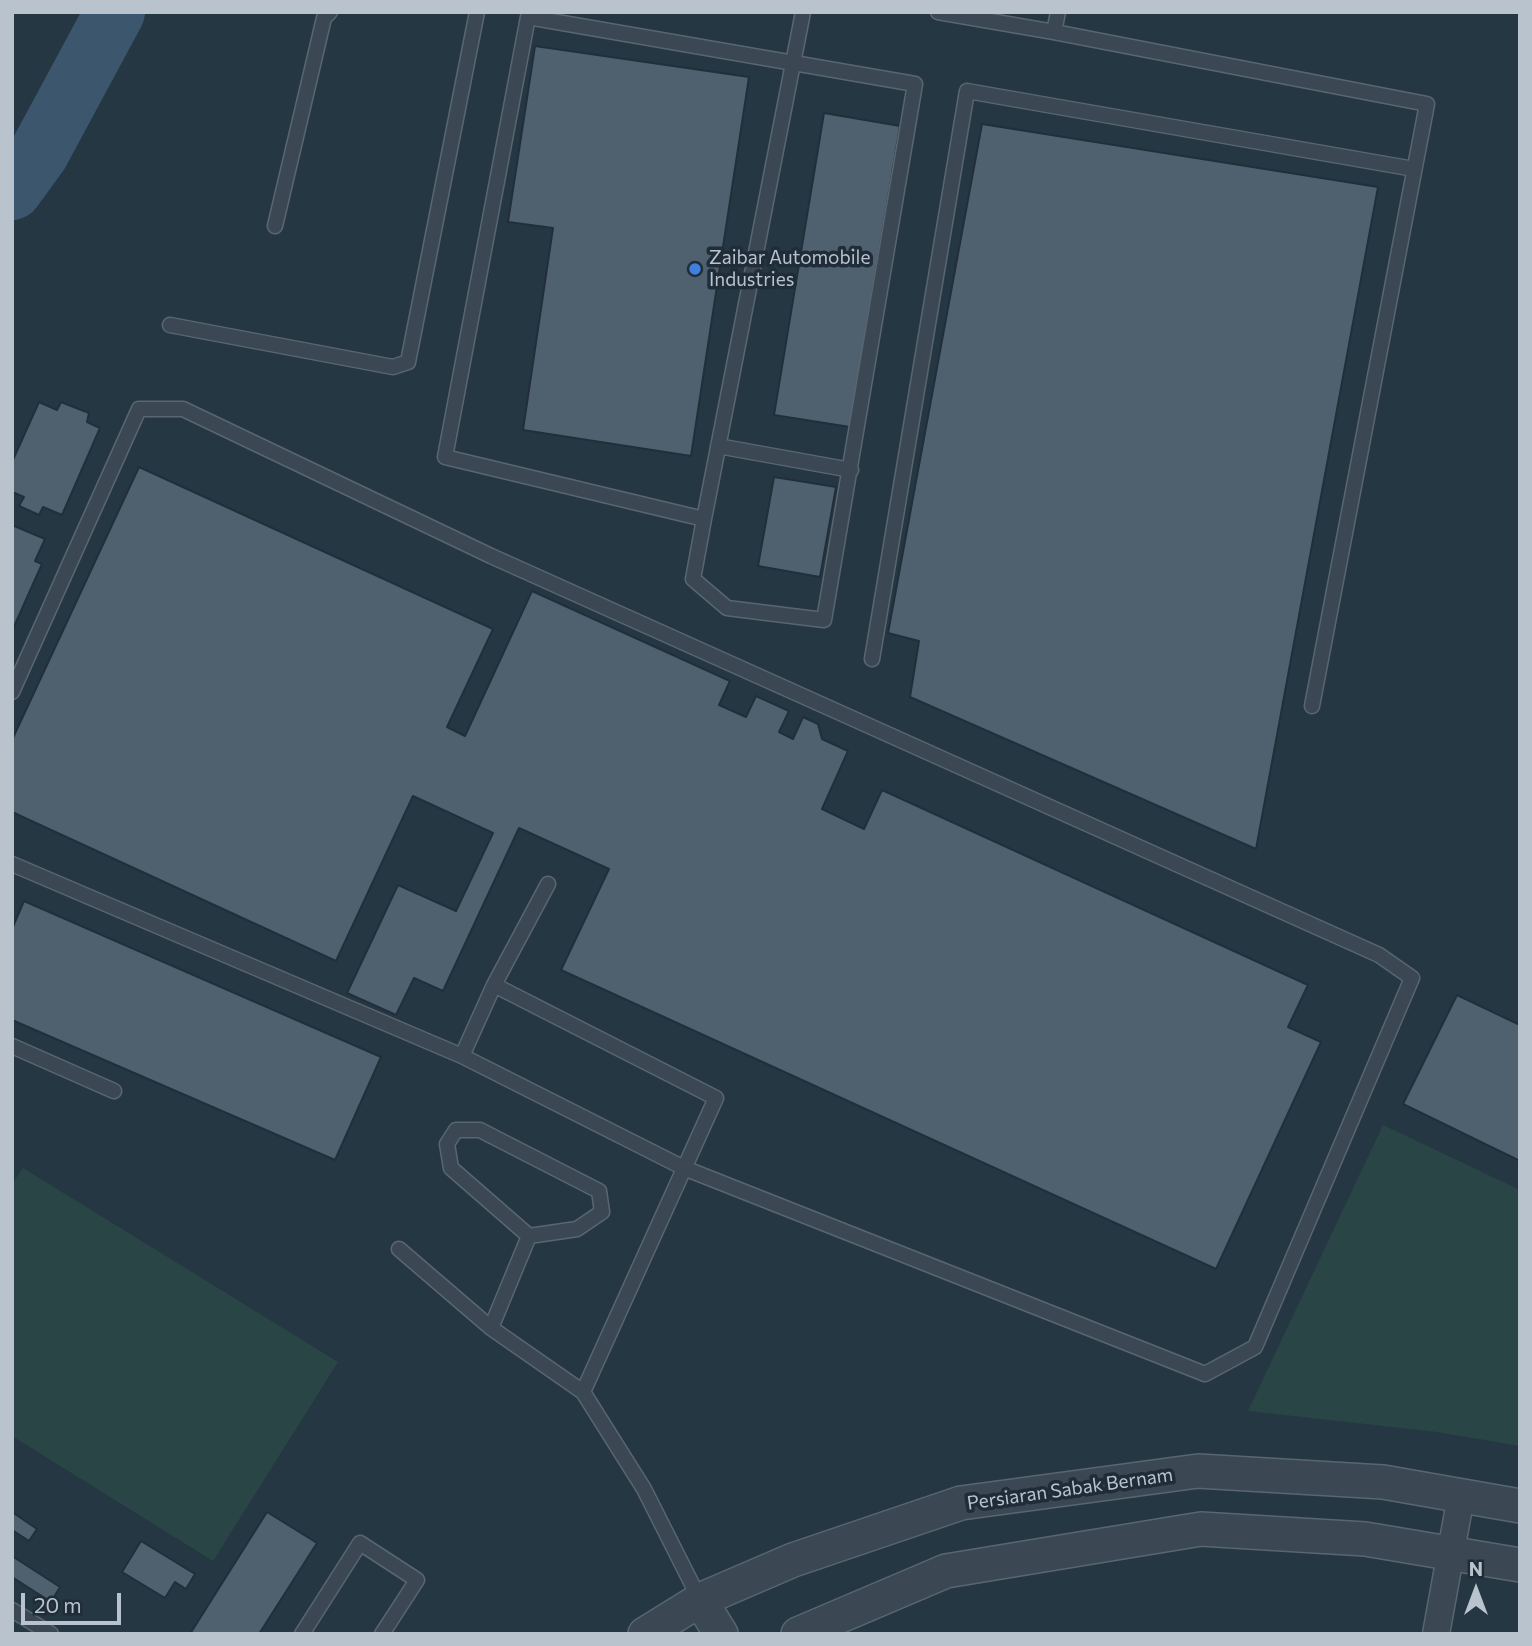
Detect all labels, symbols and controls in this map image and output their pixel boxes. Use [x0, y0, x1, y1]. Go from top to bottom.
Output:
place label: Zaibar Automobile Industries [709, 247, 870, 291]
marker: Zaibar Automobile Industries [687, 261, 703, 277]
street label: Persiaran Sabak Bernam [966, 1463, 1174, 1515]
north arrow [1441, 1555, 1511, 1625]
text: N [1469, 1557, 1483, 1580]
scale bar [24, 1580, 124, 1624]
text: 20 m [34, 1592, 82, 1617]

